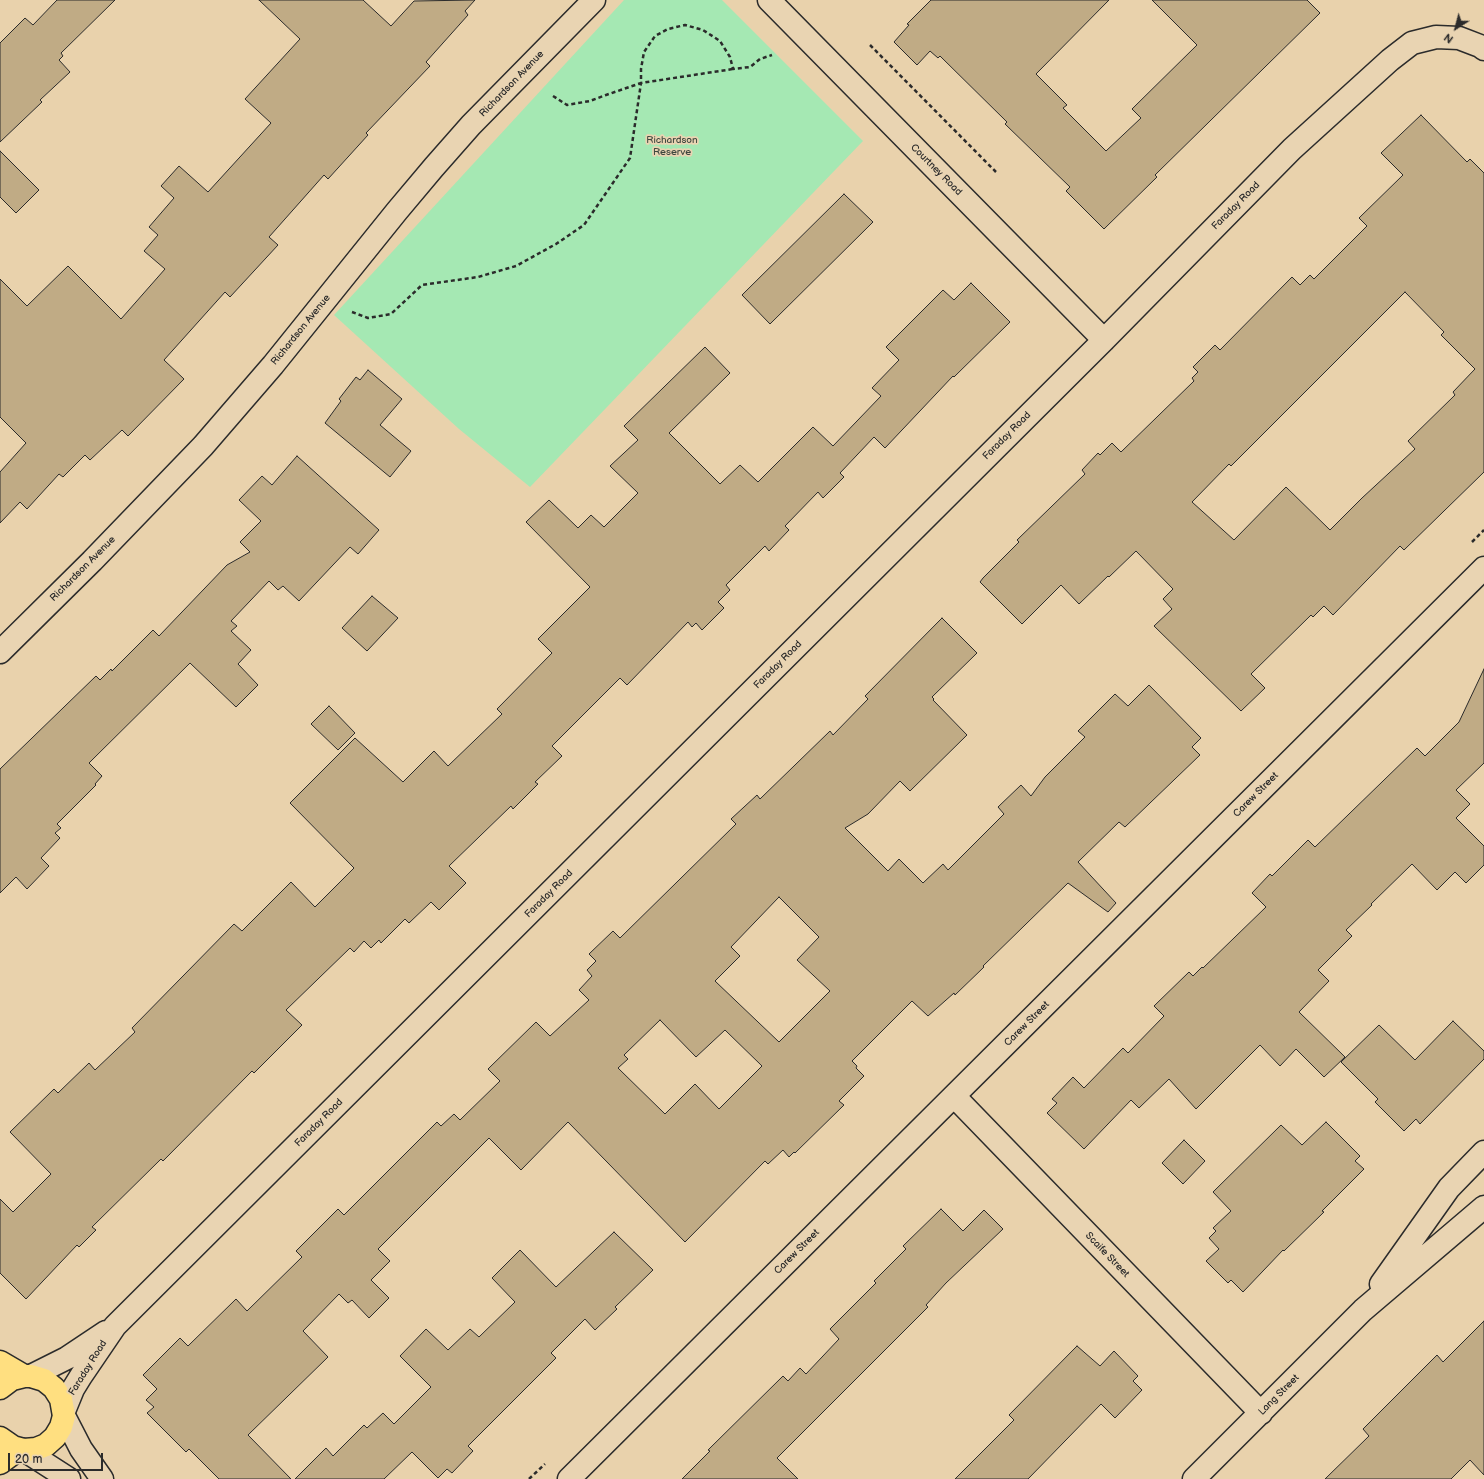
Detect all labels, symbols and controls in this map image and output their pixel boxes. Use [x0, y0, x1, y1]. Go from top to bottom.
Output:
north arrow [1436, 8, 1476, 48]
text: N [1441, 30, 1456, 46]
street label: Richardson Avenue [477, 48, 547, 120]
park label: Richardson Reserve [646, 134, 698, 158]
street label: Courtney Road [908, 142, 964, 198]
street label: Faraday Road [1209, 179, 1263, 233]
street label: Richardson Avenue [269, 292, 333, 368]
street label: Faraday Road [980, 409, 1034, 463]
street label: Richardson Avenue [48, 534, 118, 604]
street label: Faraday Road [751, 638, 805, 692]
street label: Carew Street [1231, 770, 1281, 820]
street label: Faraday Road [522, 867, 576, 921]
street label: Carew Street [1002, 999, 1052, 1049]
street label: Faraday Road [292, 1096, 346, 1150]
street label: Carew Street [772, 1227, 822, 1277]
street label: Scaife Street [1082, 1230, 1132, 1280]
street label: Faraday Road [66, 1338, 110, 1398]
street label: Lang Street [1256, 1372, 1302, 1418]
scale bar [10, 1445, 105, 1471]
text: 20 m [15, 1452, 42, 1467]

